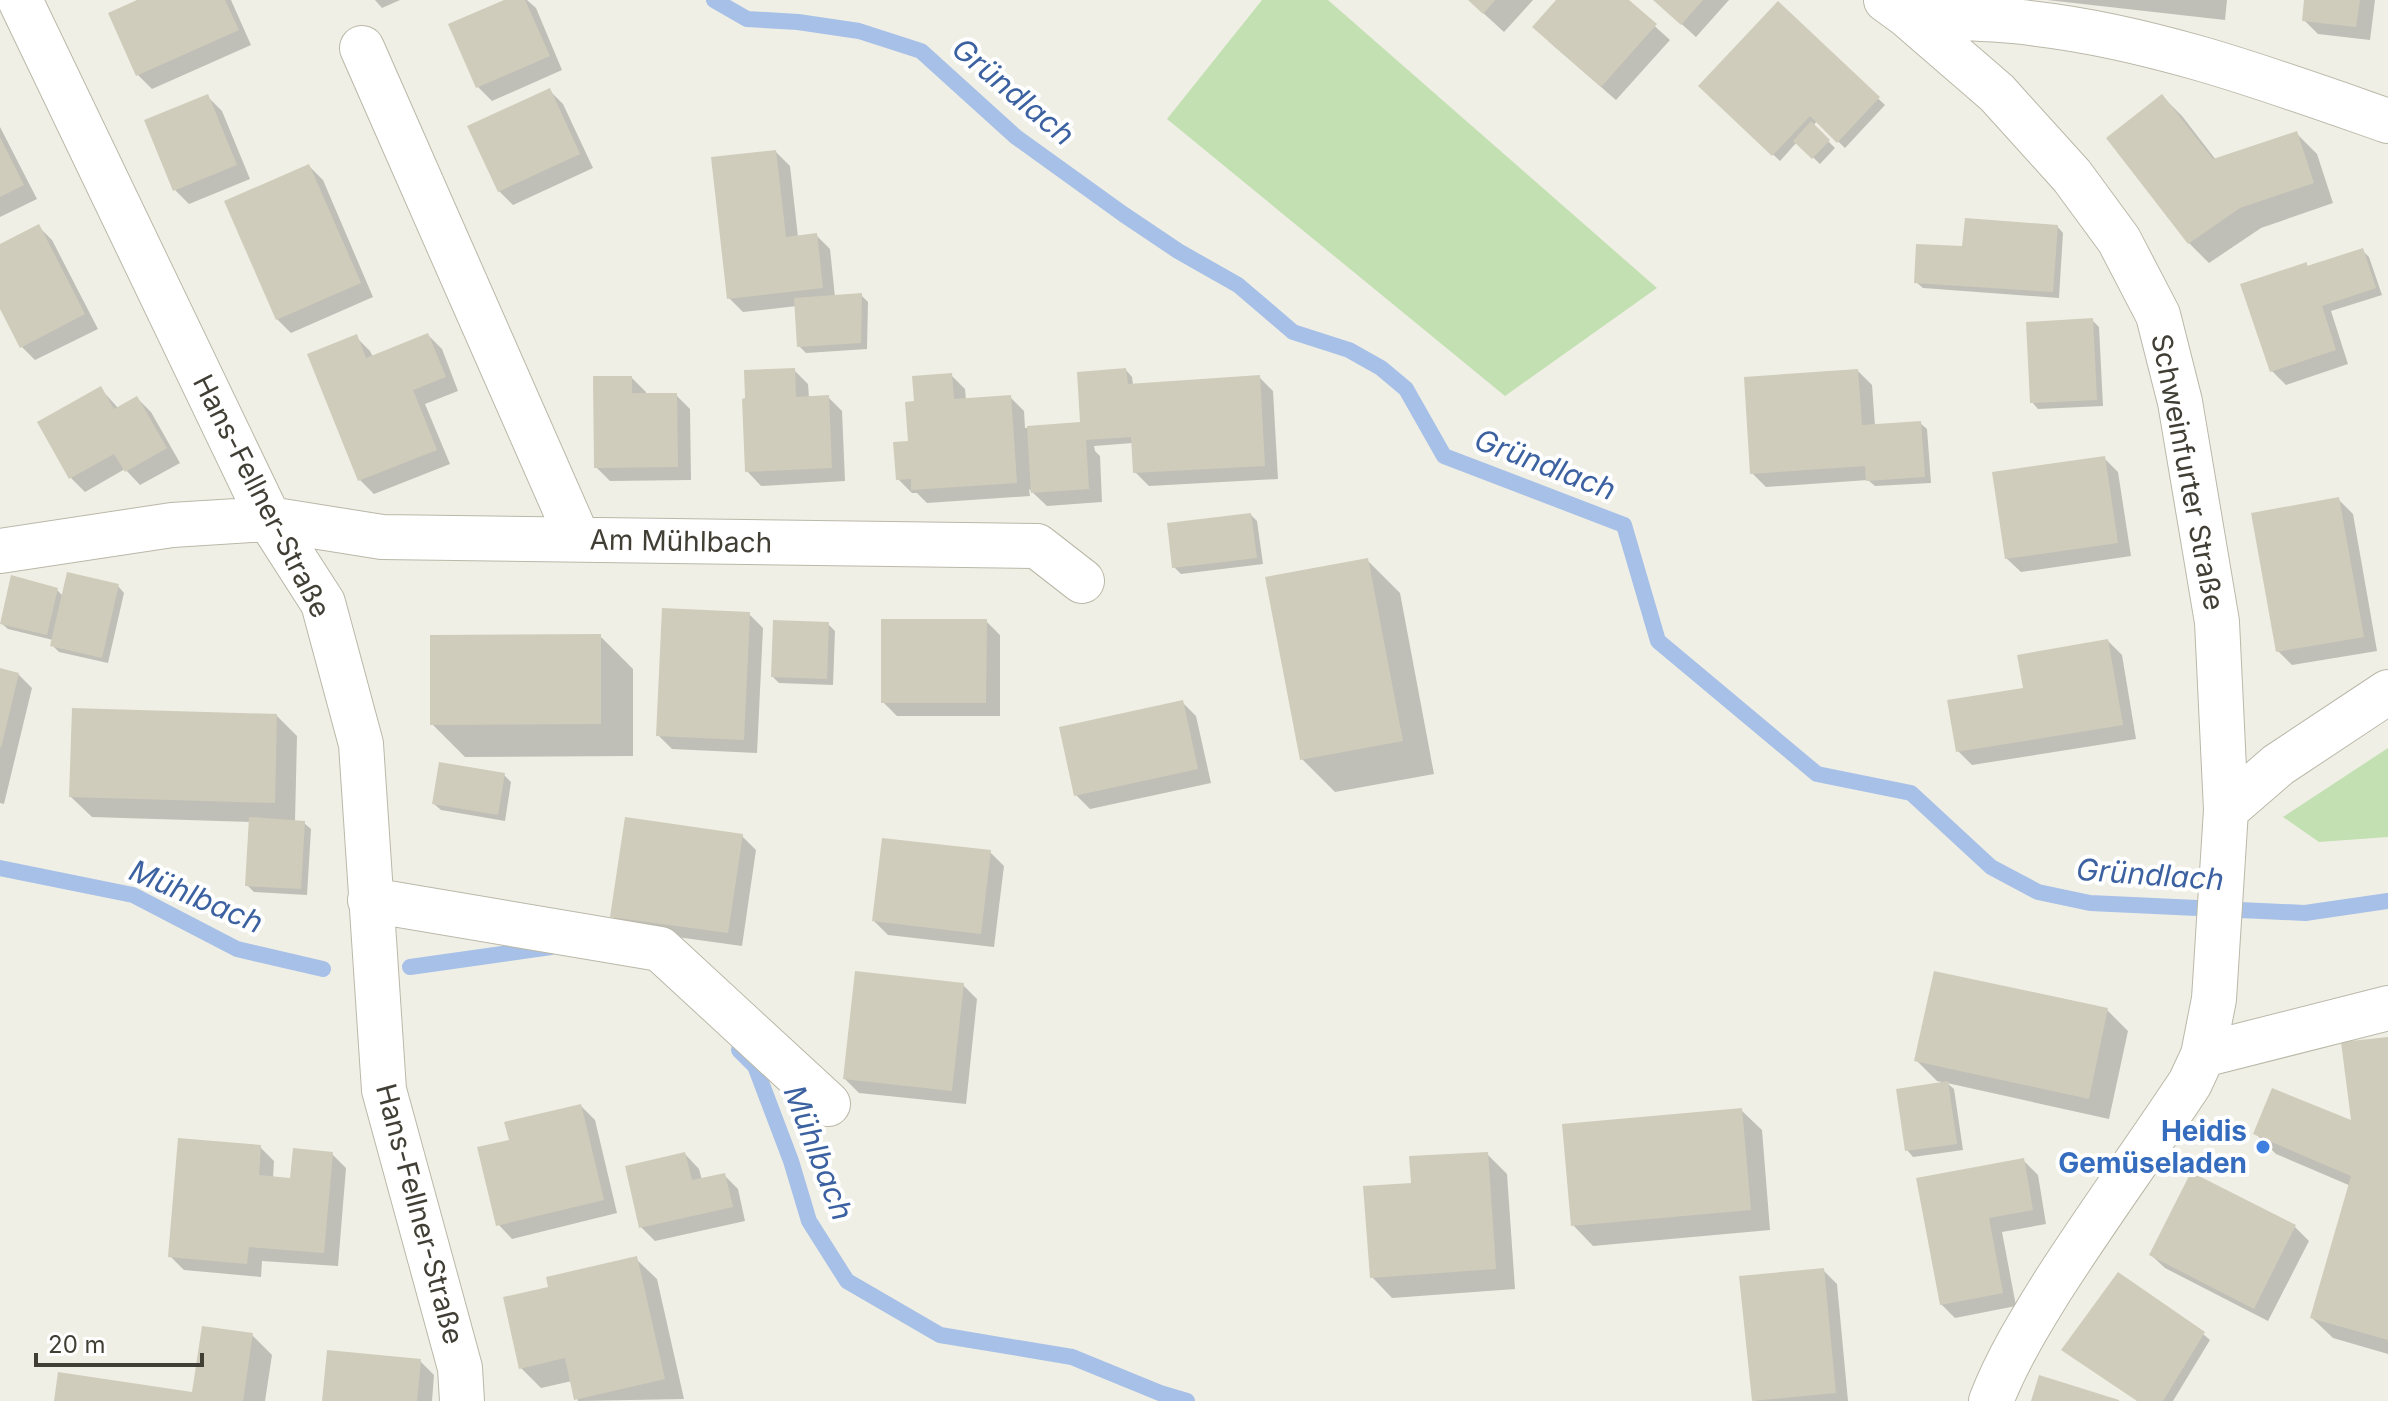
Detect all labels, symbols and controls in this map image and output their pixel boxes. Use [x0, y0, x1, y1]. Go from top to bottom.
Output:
water label: Gründlach [945, 30, 1082, 153]
street label: Schweinfurter Straße [2144, 331, 2232, 613]
street label: Hans-Fellner-Straße [186, 369, 338, 623]
water label: Gründlach [1470, 421, 1621, 507]
street label: Am Mühlbach [589, 522, 773, 560]
water label: Gründlach [2075, 851, 2225, 897]
water label: Mühlbach [124, 852, 269, 940]
street label: Hans-Fellner-Straße [369, 1080, 471, 1348]
water label: Mühlbach [777, 1080, 861, 1225]
place label: Heidis Gemüseladen [2058, 1114, 2247, 1180]
marker: Heidis Gemüseladen [2254, 1138, 2272, 1156]
scale bar [36, 1317, 202, 1367]
text: 20 m [48, 1330, 106, 1359]

